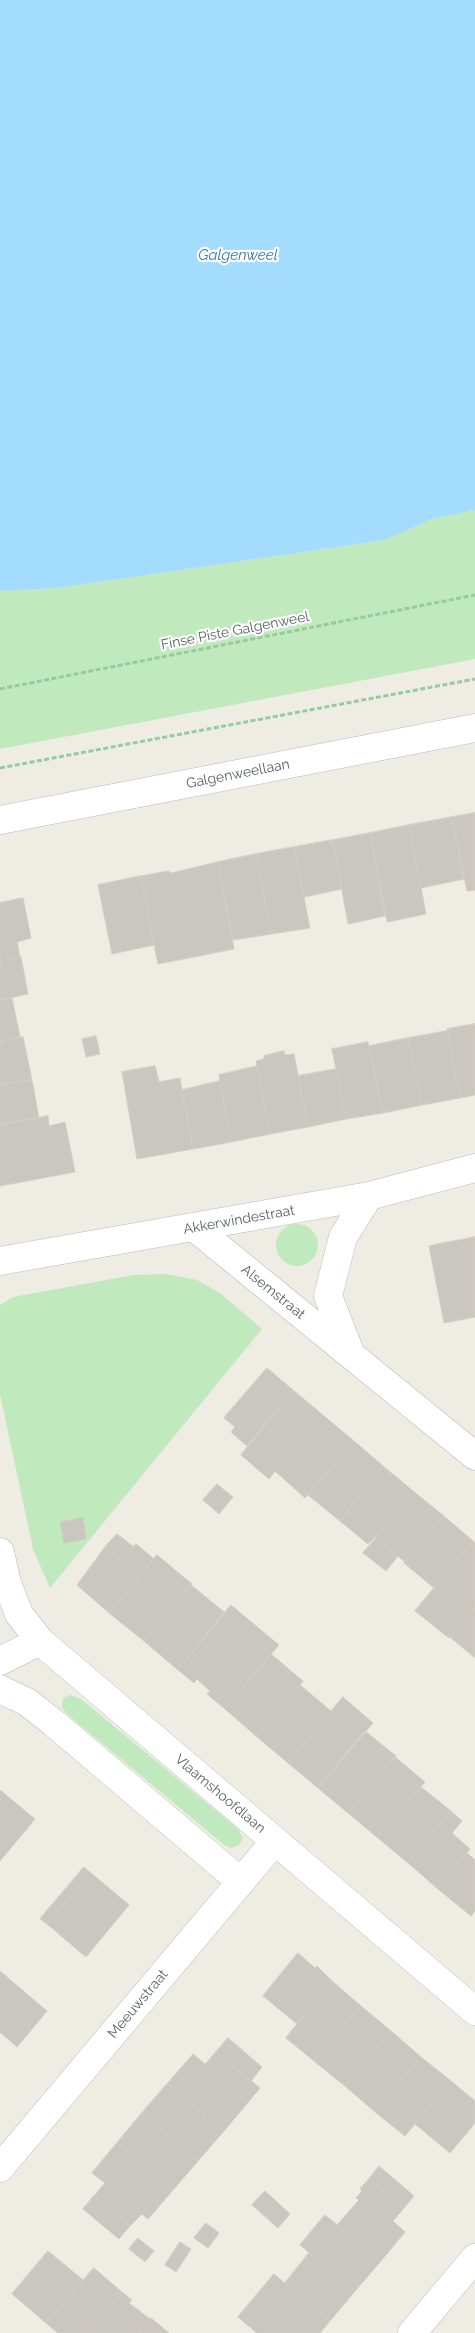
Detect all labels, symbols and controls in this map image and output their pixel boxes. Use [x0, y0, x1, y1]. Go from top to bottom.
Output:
water label: Galgenweel [198, 246, 278, 264]
street label: Finse Piste Galgenweel [159, 608, 311, 654]
street label: Galgenweellaan [185, 756, 291, 792]
street label: Akkerwindestraat [182, 1202, 296, 1238]
street label: Alsemstraat [238, 1261, 308, 1323]
street label: Vlaamshoofdlaan [171, 1751, 269, 1837]
street label: Meeuwstraat [104, 1966, 172, 2042]

